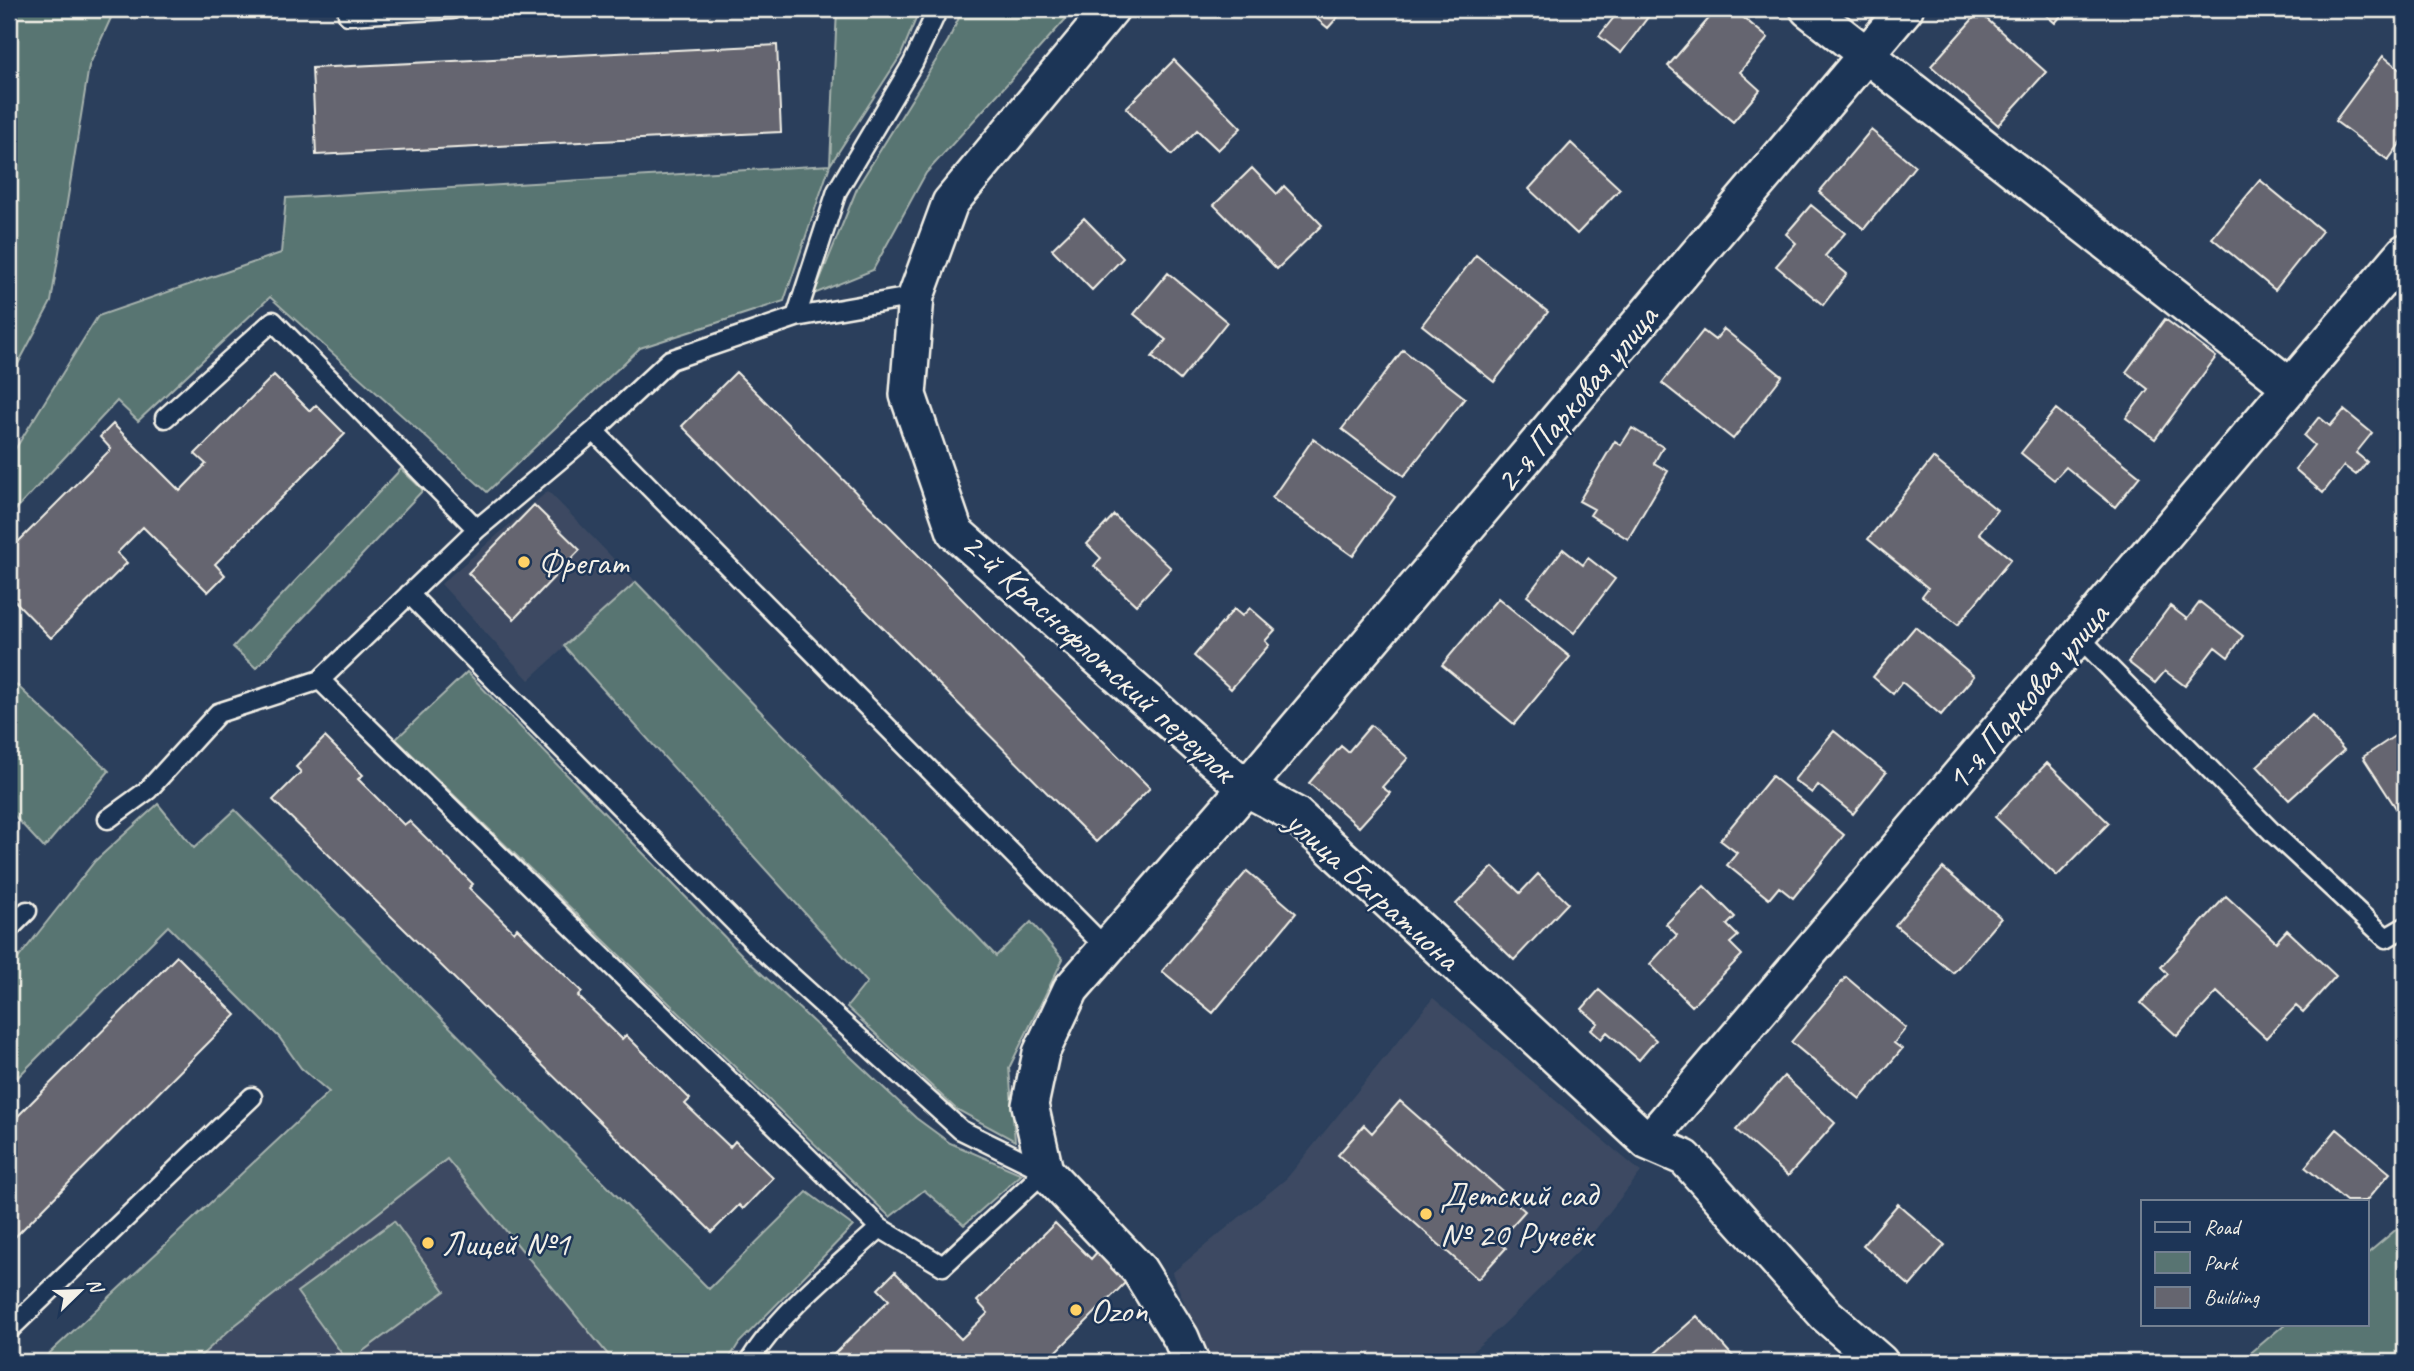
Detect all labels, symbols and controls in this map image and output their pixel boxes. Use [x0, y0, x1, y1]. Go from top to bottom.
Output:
street label: 2-я Парковая улица [1484, 294, 1669, 502]
street label: 2-й Краснофлотский переулок [952, 522, 1248, 795]
place label: Фрегат [538, 540, 630, 585]
marker: Фрегат [516, 554, 532, 570]
street label: 1-я Парковая улица [1935, 592, 2120, 800]
street label: улица Багратиона [1275, 798, 1471, 982]
place label: Детский сад № 20 Ручеёк [1440, 1172, 1600, 1257]
legend [2141, 1200, 2368, 1326]
marker: Детский сад № 20 Ручеёк [1418, 1206, 1434, 1222]
text: Road [2204, 1214, 2243, 1240]
place label: Лицей №1 [442, 1221, 572, 1266]
marker: Лицей №1 [420, 1235, 436, 1251]
text: Park [2204, 1250, 2239, 1276]
north arrow [46, 1256, 116, 1326]
text: N [81, 1275, 109, 1298]
text: Building [2204, 1284, 2261, 1310]
place label: Ozon [1090, 1288, 1148, 1333]
marker: Ozon [1068, 1302, 1084, 1318]

